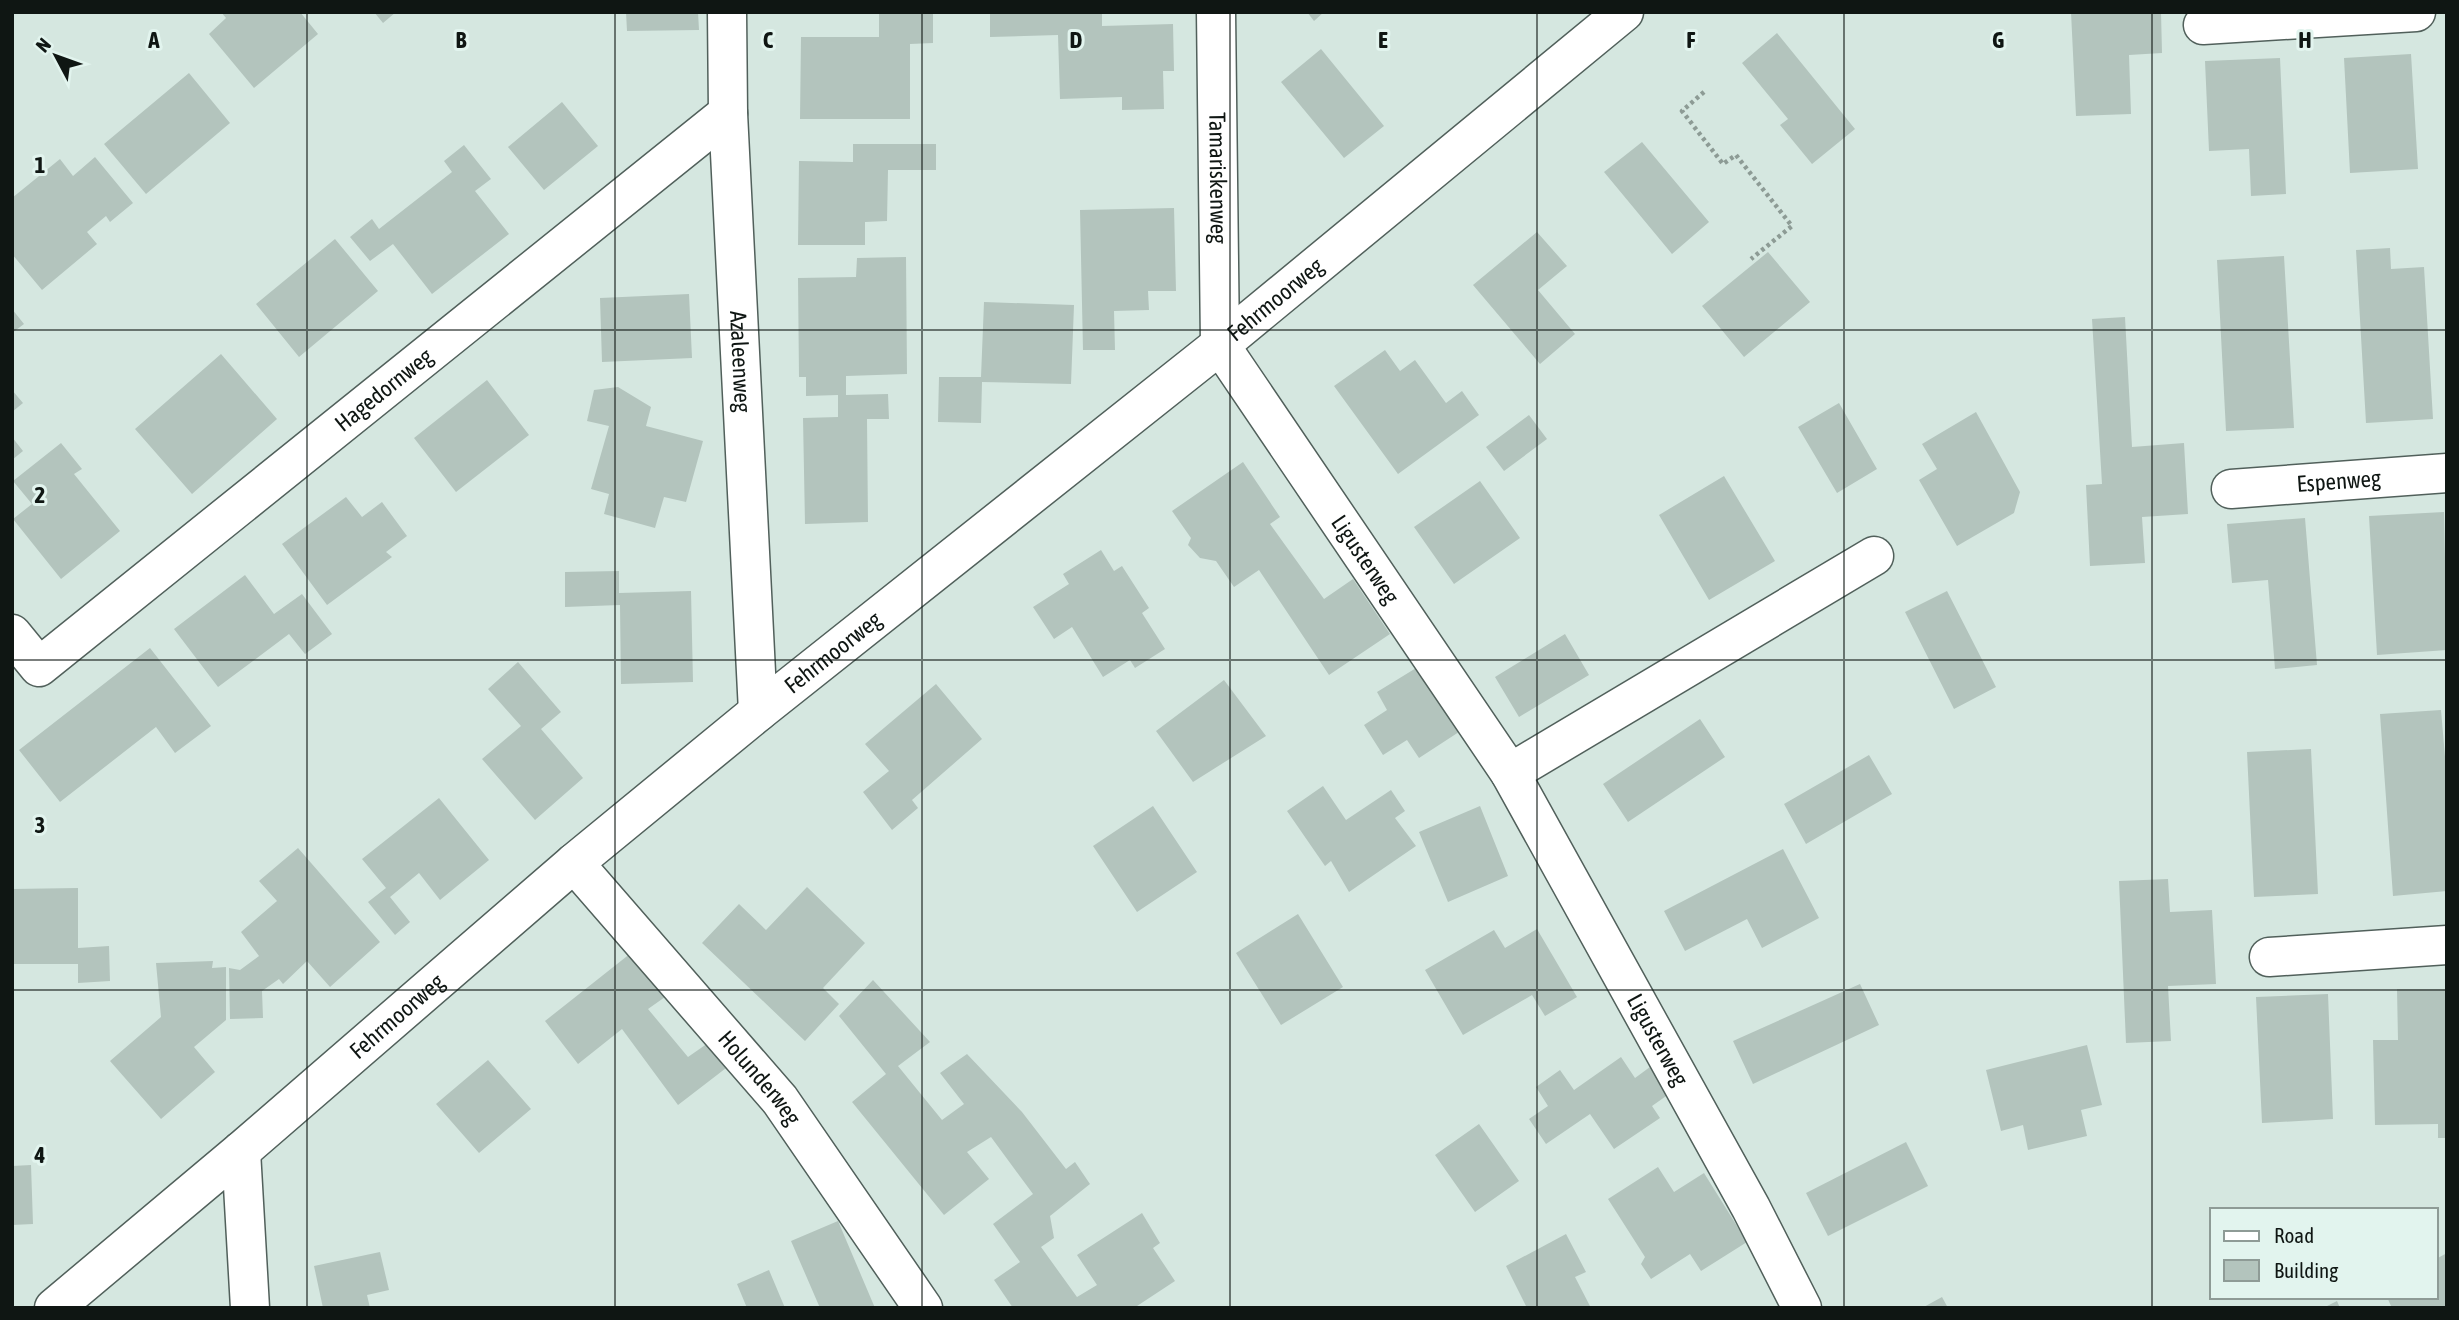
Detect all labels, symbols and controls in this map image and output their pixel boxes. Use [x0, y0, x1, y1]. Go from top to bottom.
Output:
north arrow [21, 21, 91, 91]
text: A [147, 27, 160, 53]
text: B [456, 27, 467, 53]
text: C [763, 27, 774, 53]
text: D [1070, 27, 1083, 53]
text: E [1378, 27, 1388, 53]
text: F [1686, 27, 1696, 53]
text: G [1992, 27, 2004, 53]
text: H [2298, 27, 2312, 53]
text: N [31, 33, 55, 56]
street label: Tamariskenweg [1204, 112, 1232, 244]
text: 1 [35, 152, 46, 178]
street label: Fehrmoorweg [1222, 252, 1328, 346]
street label: Azaleenweg [725, 310, 756, 413]
street label: Hagedornweg [330, 343, 438, 437]
street label: Espenweg [2296, 465, 2382, 497]
text: 2 [35, 482, 45, 508]
street label: Ligusterweg [1326, 510, 1404, 609]
street label: Fehrmoorweg [779, 606, 887, 699]
text: 3 [35, 812, 45, 838]
street label: Fehrmoorweg [344, 968, 449, 1064]
street label: Ligusterweg [1622, 989, 1694, 1090]
street label: Holunderweg [713, 1026, 806, 1130]
text: 4 [34, 1142, 46, 1168]
legend [2210, 1208, 2438, 1299]
text: Road [2274, 1223, 2314, 1247]
text: Building [2274, 1258, 2338, 1282]

